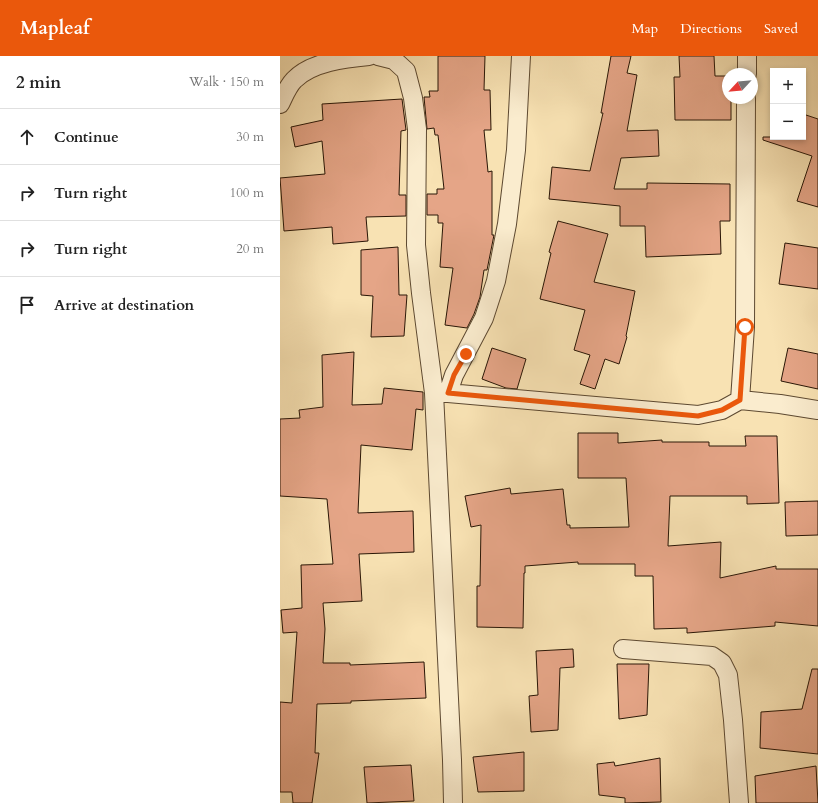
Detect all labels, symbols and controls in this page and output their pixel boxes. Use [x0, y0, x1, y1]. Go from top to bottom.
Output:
text: Mapleaf [20, 15, 90, 41]
text: Map [632, 19, 658, 38]
text: Directions [680, 19, 742, 38]
text: Saved [764, 19, 798, 38]
north arrow [722, 68, 758, 104]
map controls [770, 68, 806, 140]
button: + [770, 68, 806, 104]
text: 2 min [16, 71, 61, 94]
text: Walk · 150 m [189, 73, 264, 91]
button: − [770, 104, 806, 140]
icon: ahead [16, 126, 38, 148]
text: Continue [54, 127, 119, 147]
text: 30 m [236, 128, 264, 146]
icon: right [16, 182, 38, 204]
text: Turn right [54, 183, 127, 203]
text: 100 m [230, 184, 264, 202]
icon: right [16, 238, 38, 260]
text: Turn right [54, 239, 127, 259]
text: 20 m [236, 240, 264, 258]
icon: arrive [16, 294, 38, 316]
text: Arrive at destination [54, 295, 194, 315]
route start [736, 318, 754, 336]
route end [457, 345, 475, 363]

